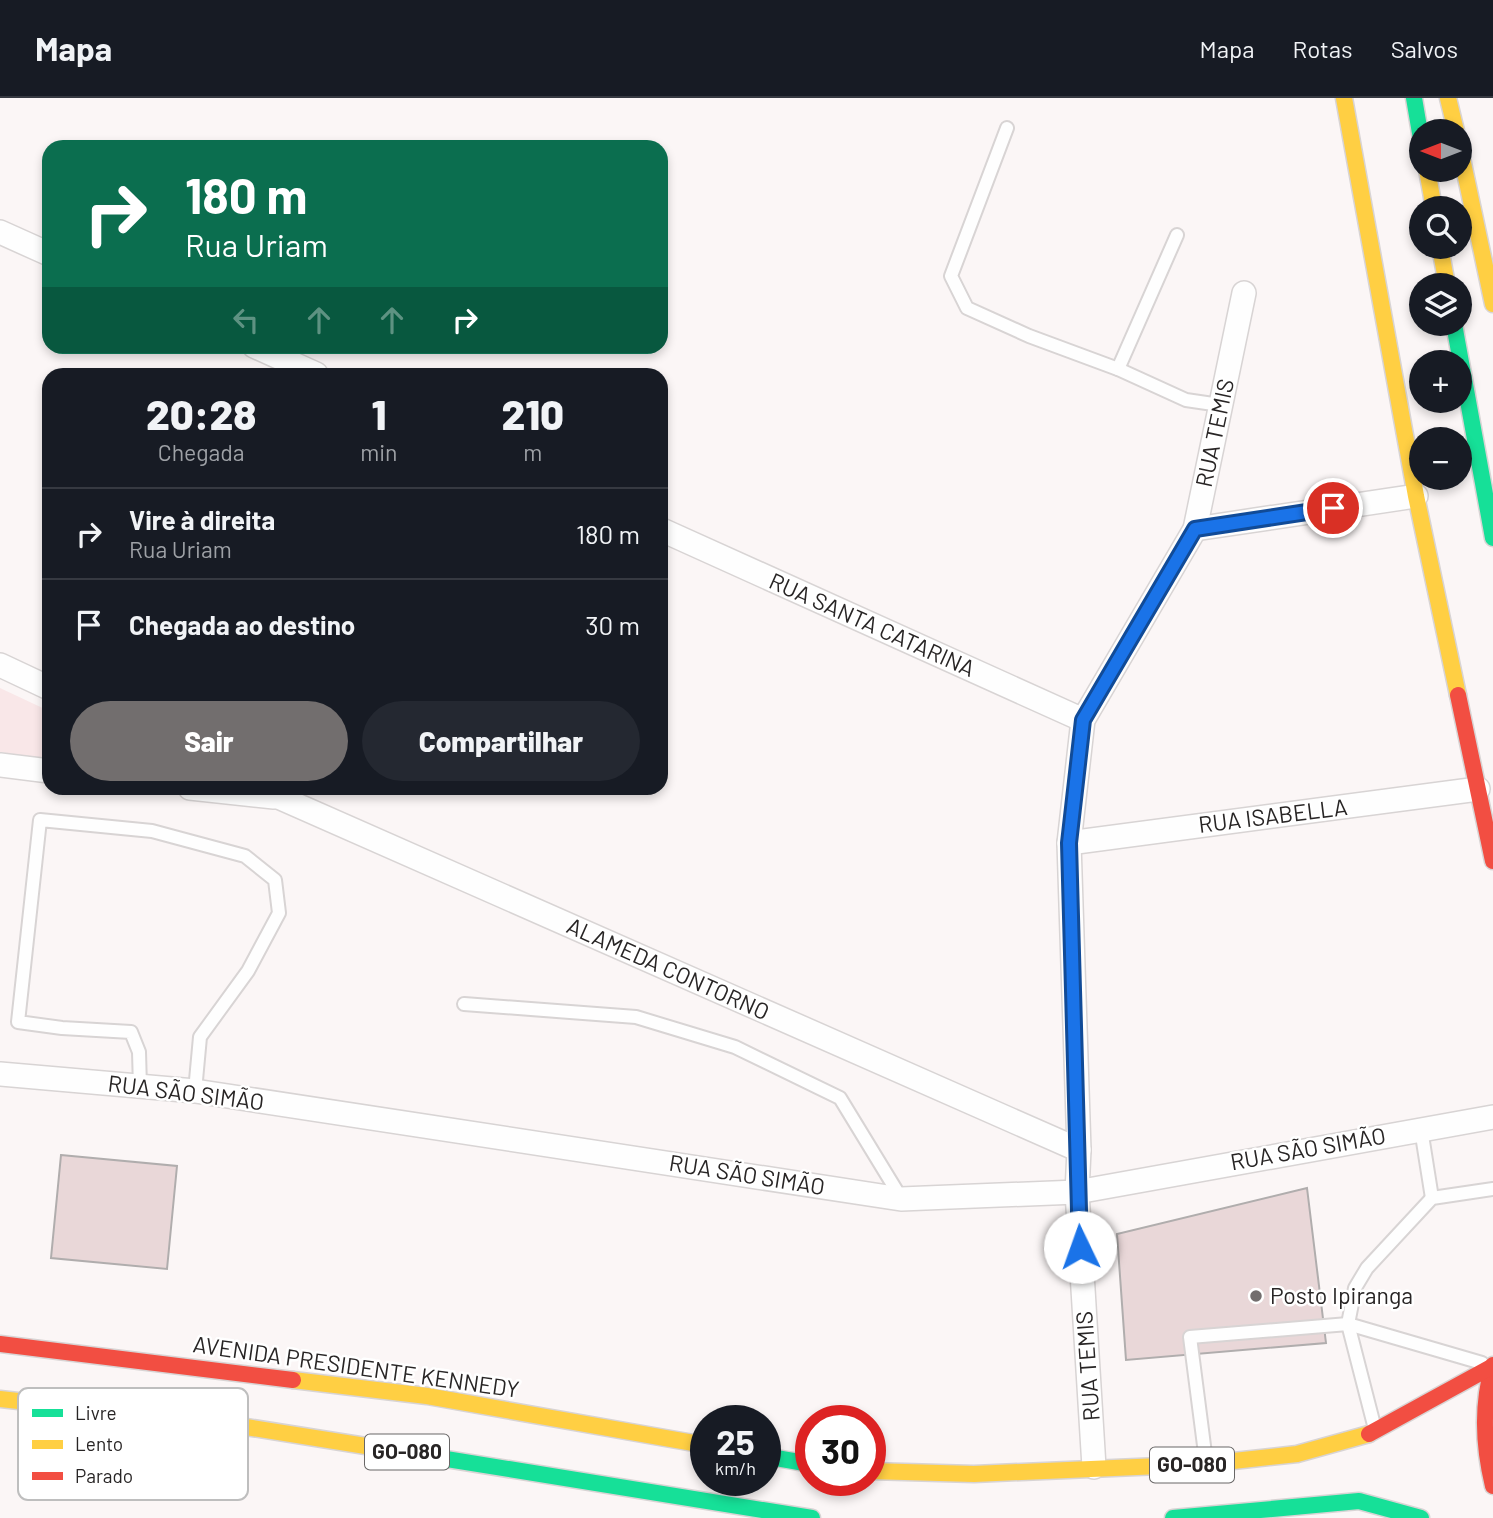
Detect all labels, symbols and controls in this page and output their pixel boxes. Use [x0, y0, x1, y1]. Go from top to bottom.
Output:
text: Mapa [35, 28, 112, 68]
text: Mapa [1200, 34, 1255, 63]
text: Rotas [1293, 34, 1353, 63]
text: Salvos [1391, 34, 1458, 63]
north arrow [1409, 119, 1472, 182]
map controls [1409, 119, 1472, 490]
text: 180 m [185, 165, 308, 224]
icon: right [70, 168, 161, 259]
button: search [1409, 196, 1472, 259]
text: Rua Uriam [185, 225, 328, 263]
button: layers [1409, 273, 1472, 336]
icon: left [227, 301, 265, 339]
icon: ahead [300, 301, 338, 339]
icon: ahead [373, 301, 411, 339]
icon: right [446, 301, 484, 339]
button: + [1409, 350, 1472, 413]
street label: RUA TEMIS [1189, 376, 1239, 490]
text: 20:28 [146, 388, 256, 438]
text: 1 [371, 388, 386, 438]
text: 210 [501, 388, 564, 438]
button: − [1409, 427, 1472, 490]
text: Chegada [158, 438, 245, 466]
text: min [360, 438, 398, 466]
text: m [523, 438, 542, 466]
pin [1303, 478, 1363, 538]
icon: arrive [1314, 489, 1352, 527]
text: Vire à direita [129, 504, 275, 535]
icon: right [70, 515, 108, 553]
text: 180 m [576, 518, 640, 549]
text: Rua Uriam [129, 535, 232, 563]
street label: RUA SANTA CATARINA [765, 566, 980, 682]
icon: arrive [70, 606, 108, 644]
text: Chegada ao destino [129, 609, 355, 640]
text: 30 m [585, 609, 640, 640]
button: Sair [70, 701, 348, 781]
button: Compartilhar [362, 701, 640, 781]
street label: RUA ISABELLA [1197, 792, 1349, 838]
street label: ALAMEDA CONTORNO [563, 911, 774, 1025]
street label: RUA SÃO SIMÃO [106, 1069, 266, 1115]
street label: RUA SÃO SIMÃO [1228, 1121, 1388, 1175]
street label: RUA SÃO SIMÃO [667, 1148, 827, 1200]
position arrow [1043, 1210, 1117, 1284]
place label: Posto Ipiranga [1270, 1281, 1413, 1309]
marker: Posto Ipiranga [1248, 1288, 1264, 1304]
street label: RUA TEMIS [1069, 1310, 1105, 1422]
street label: AVENIDA PRESIDENTE KENNEDY [191, 1329, 521, 1403]
legend [18, 1388, 248, 1500]
text: Livre [75, 1401, 117, 1424]
speed limit sign: 30 [795, 1405, 886, 1496]
text: 25 [716, 1420, 755, 1462]
text: Lento [75, 1432, 123, 1455]
road number: GO-080 [365, 1434, 449, 1470]
road number: GO-080 [1150, 1448, 1234, 1482]
text: km/h [715, 1457, 756, 1479]
text: Parado [75, 1464, 133, 1487]

